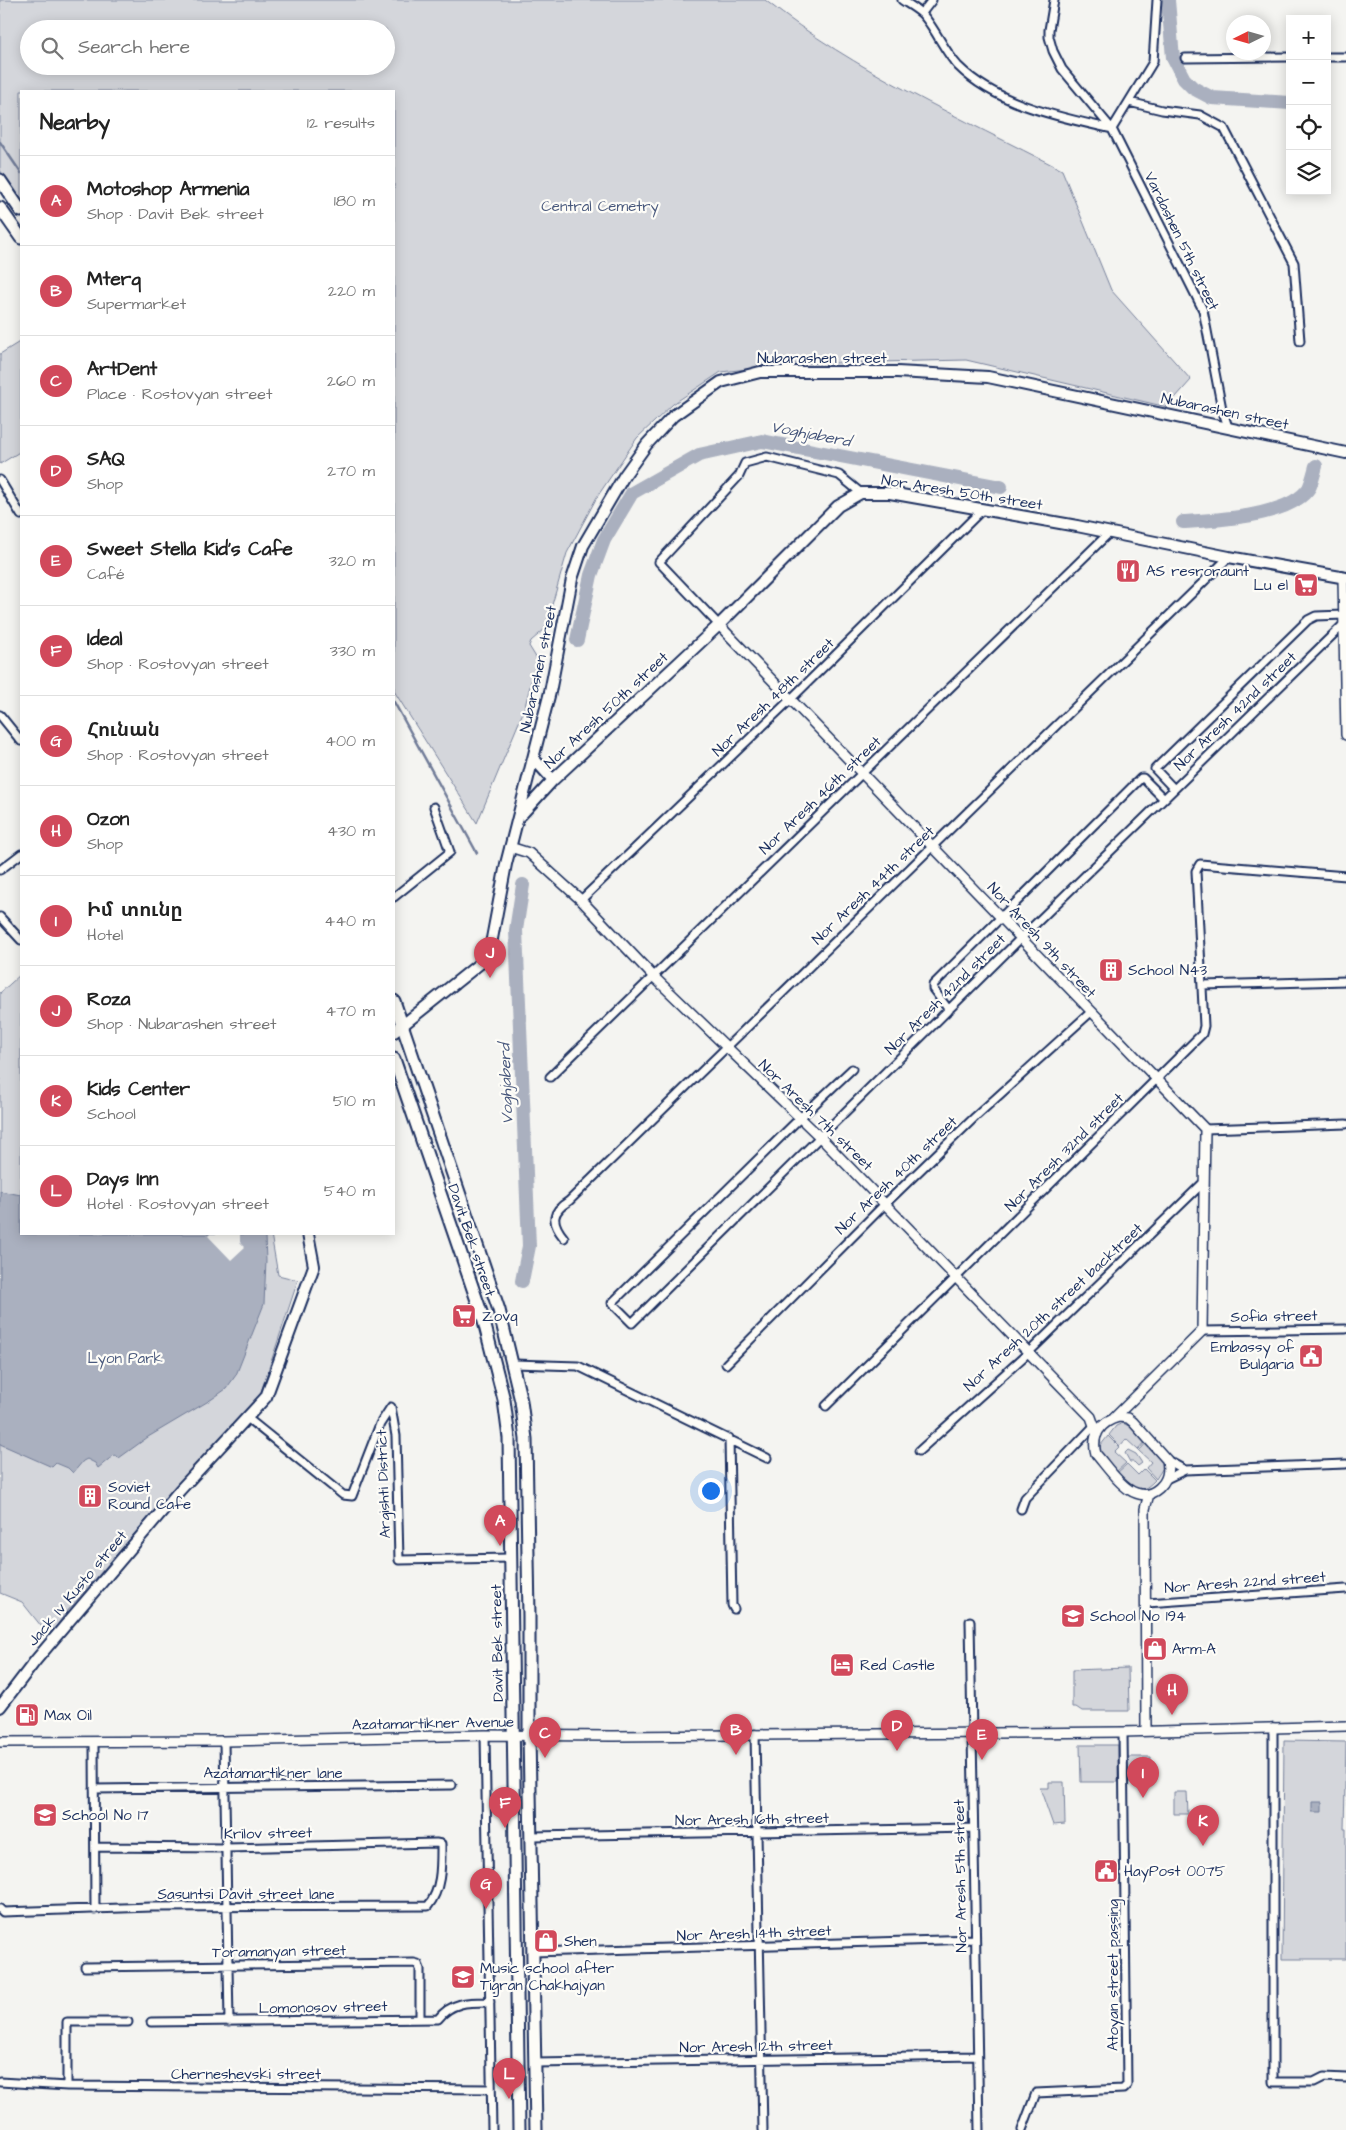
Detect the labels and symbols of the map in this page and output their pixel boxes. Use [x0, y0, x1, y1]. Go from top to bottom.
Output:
north arrow [1226, 15, 1271, 60]
street label: Vardashen 5th street [1139, 169, 1224, 314]
park label: Central Cemetry [541, 196, 659, 218]
street label: Nubarashen street [757, 348, 887, 369]
street label: Nubarashen street [1159, 388, 1291, 435]
water label: Voghjaberd [769, 415, 855, 454]
street label: Nor Aresh 50th street [880, 469, 1044, 516]
restaurant icon: AS resroraunt [1115, 558, 1141, 584]
place label: AS resroraunt [1146, 561, 1249, 582]
supermarket icon: Lu el [1293, 572, 1319, 598]
place label: Lu el [1254, 575, 1288, 596]
street label: Nubarashen street [515, 603, 562, 735]
street label: Nor Aresh 48th street [708, 633, 839, 761]
street label: Nor Aresh 50th street [540, 647, 673, 774]
street label: Nor Aresh 42nd street [1169, 647, 1301, 776]
street label: Nor Aresh 46th street [755, 731, 886, 859]
street label: Nor Aresh 44th street [807, 821, 939, 950]
street label: Nor Aresh 9th street [982, 878, 1101, 1003]
street label: Nor Aresh 42nd street [880, 929, 1010, 1059]
pin: J [474, 937, 506, 978]
building icon: School N43 [1098, 957, 1124, 983]
place label: School N43 [1128, 960, 1207, 981]
water label: Voghjaberd [493, 1040, 519, 1125]
street label: Nor Aresh 7th street [754, 1055, 878, 1176]
street label: Nor Aresh 32nd street [1000, 1088, 1129, 1217]
street label: Nor Aresh 40th street [831, 1111, 962, 1239]
street label: Davit Bek street [442, 1181, 501, 1299]
street label: Nor Aresh 20th street backtreet [959, 1218, 1148, 1396]
supermarket icon: Zovq [451, 1303, 477, 1329]
street label: Sofia street [1230, 1305, 1318, 1328]
place label: Zovq [482, 1306, 518, 1327]
place label: Embassy of Bulgaria [1211, 1337, 1294, 1376]
public building icon: Embassy of Bulgaria [1298, 1343, 1324, 1369]
park label: Lyon Park [87, 1348, 163, 1370]
street label: Argishti District [371, 1429, 397, 1539]
place label: Soviet Round Cafe [108, 1477, 191, 1515]
your location [698, 1478, 724, 1504]
building icon: Soviet Round Cafe [77, 1483, 103, 1509]
pin: A [484, 1505, 516, 1546]
street label: Jack Iv Kusto street [23, 1526, 132, 1651]
street label: Nor Aresh 22nd street [1164, 1566, 1326, 1599]
street label: Davit Bek street [486, 1584, 509, 1702]
school or university icon: School No 194 [1060, 1603, 1086, 1629]
place label: School No 194 [1090, 1606, 1186, 1627]
shop icon: Arm-A [1142, 1636, 1168, 1662]
place label: Arm-A [1172, 1639, 1216, 1660]
hotel icon: Red Castle [829, 1652, 855, 1678]
place label: Red Castle [860, 1655, 935, 1676]
pin: H [1156, 1674, 1188, 1715]
fuel station icon: Max Oil [14, 1702, 40, 1728]
place label: Max Oil [44, 1705, 92, 1726]
pin: D [881, 1710, 913, 1751]
street label: Azatamartikner Avenue [352, 1712, 514, 1735]
pin: B [720, 1714, 752, 1755]
pin: C [529, 1717, 561, 1758]
pin: E [966, 1719, 998, 1760]
pin: I [1127, 1757, 1159, 1798]
street label: Azatamartikner lane [204, 1763, 343, 1784]
pin: F [489, 1787, 521, 1828]
street label: Nor Aresh 5th street [949, 1799, 972, 1953]
school or university icon: School No 17 [32, 1802, 58, 1828]
place label: School No 17 [62, 1805, 149, 1826]
pin: K [1187, 1805, 1219, 1846]
street label: Nor Aresh 16th street [675, 1808, 829, 1831]
street label: Krilov street [224, 1822, 312, 1845]
public building icon: HayPost 0075 [1093, 1858, 1119, 1884]
place label: HayPost 0075 [1124, 1861, 1226, 1883]
pin: G [470, 1868, 502, 1909]
street label: Sasuntsi Davit street lane [157, 1884, 335, 1905]
street label: Atoyan street passing [1103, 1899, 1125, 2051]
street label: Nor Aresh 14th street [676, 1920, 832, 1947]
shop icon: Shen [533, 1928, 559, 1954]
place label: Shen [564, 1931, 597, 1952]
street label: Toramanyan street [212, 1940, 346, 1964]
place label: Music school after Tigran Chakhajyan [480, 1958, 614, 1997]
school or university icon: Music school after Tigran Chakhajyan [450, 1964, 476, 1990]
street label: Lomonosov street [258, 1996, 388, 2019]
street label: Nor Aresh 12th street [679, 2035, 833, 2058]
pin: L [493, 2058, 525, 2099]
street label: Cherneshevski street [171, 2064, 321, 2085]

